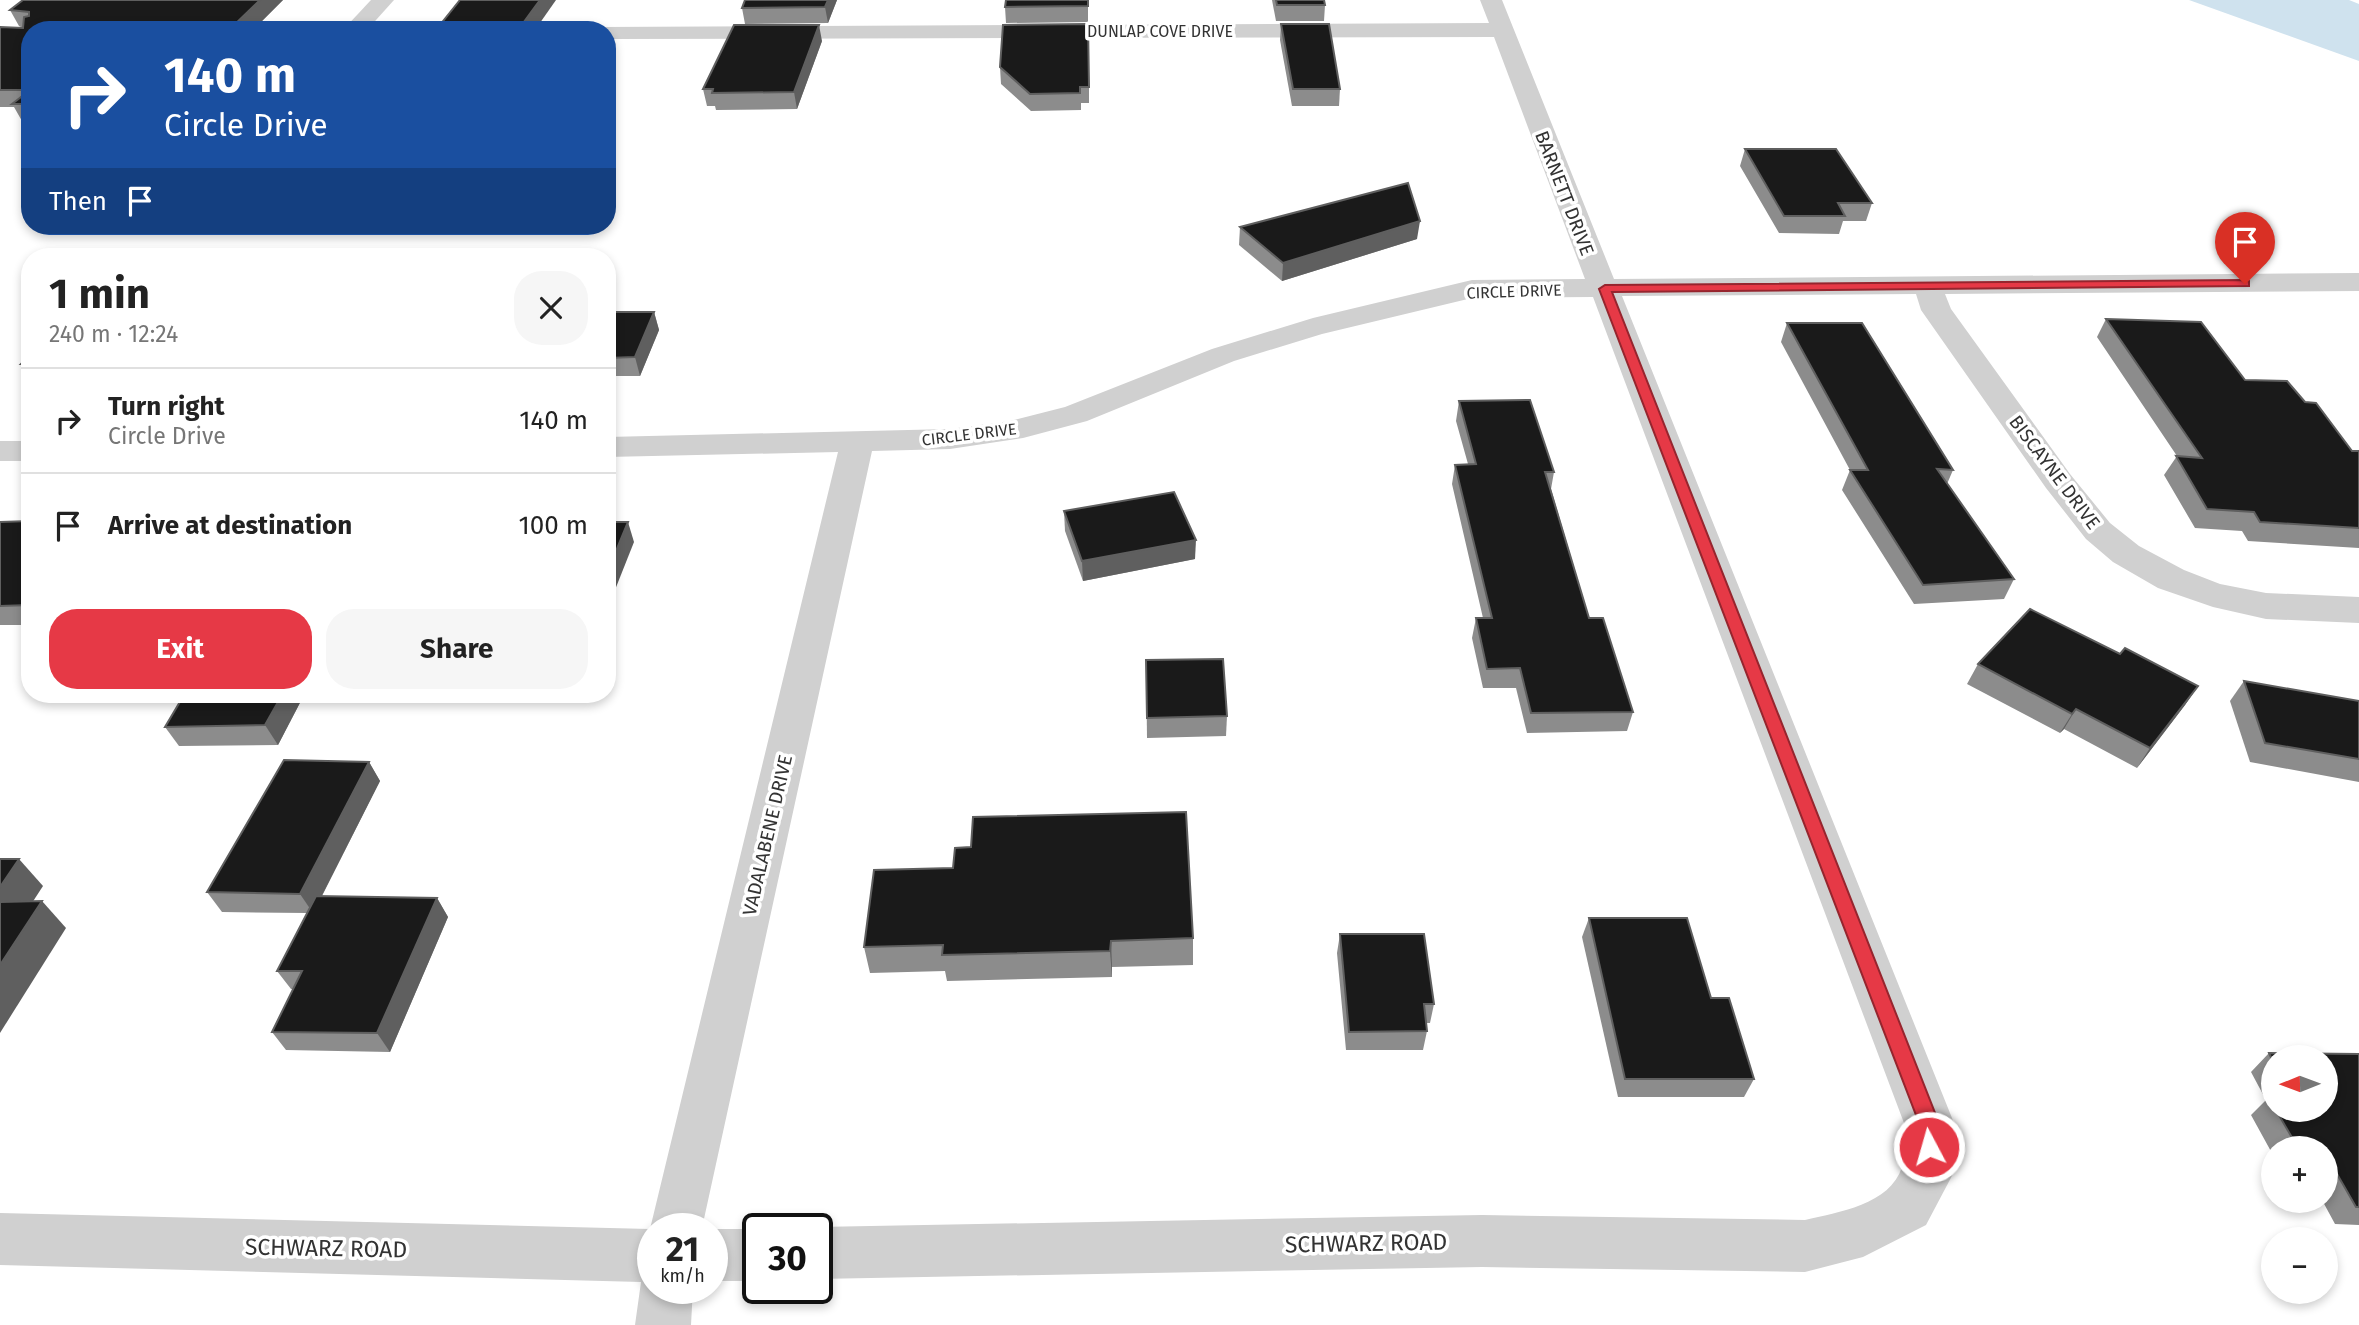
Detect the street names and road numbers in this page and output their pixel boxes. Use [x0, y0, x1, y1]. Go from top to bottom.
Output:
street label: DUNLAP COVE DRIVE [1087, 22, 1233, 41]
street label: BARNETT DRIVE [1530, 128, 1599, 259]
street label: CIRCLE DRIVE [1466, 280, 1562, 303]
street label: BISCAYNE DRIVE [2004, 411, 2105, 534]
street label: CIRCLE DRIVE [921, 419, 1017, 450]
street label: VADALABENE DRIVE [738, 752, 797, 918]
street label: SCHWARZ ROAD [1285, 1228, 1447, 1258]
street label: SCHWARZ ROAD [245, 1233, 407, 1263]

